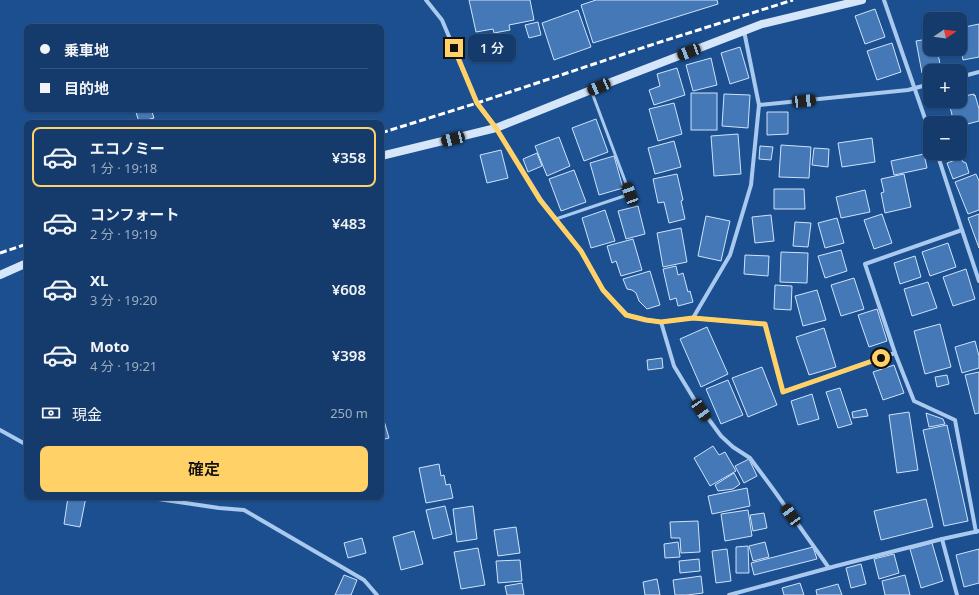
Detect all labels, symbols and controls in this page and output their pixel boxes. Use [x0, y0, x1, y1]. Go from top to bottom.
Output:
north arrow [923, 12, 967, 56]
map controls [923, 12, 967, 160]
callout: 1 分 [468, 34, 516, 62]
route end [445, 39, 463, 57]
text: 1 分 [480, 39, 504, 57]
text: 乗車地 [64, 40, 109, 60]
car [676, 42, 702, 62]
button: + [923, 64, 967, 108]
car [586, 77, 612, 97]
text: 目的地 [64, 78, 109, 98]
car [791, 94, 817, 108]
button: − [923, 116, 967, 160]
car [440, 130, 466, 148]
text: エコノミー [90, 138, 165, 158]
icon: car [42, 139, 78, 175]
text: ¥358 [332, 147, 366, 167]
text: 1 分 · 19:18 [90, 159, 157, 177]
car [620, 181, 640, 207]
text: コンフォート [90, 204, 180, 224]
icon: car [42, 205, 78, 241]
text: ¥483 [332, 213, 366, 233]
text: 2 分 · 19:19 [90, 225, 157, 243]
text: XL [90, 270, 108, 290]
icon: car [42, 271, 78, 307]
text: ¥608 [332, 279, 366, 299]
text: 3 分 · 19:20 [90, 291, 157, 309]
text: Moto [90, 336, 129, 356]
icon: car [42, 337, 78, 373]
text: ¥398 [332, 345, 366, 365]
route start [872, 349, 890, 367]
text: 4 分 · 19:21 [90, 357, 157, 375]
car [689, 397, 713, 423]
icon: cash [40, 402, 62, 424]
text: 現金 [72, 404, 102, 424]
text: 250 m [330, 404, 368, 422]
button: 確定 [40, 446, 368, 492]
car [779, 502, 803, 528]

